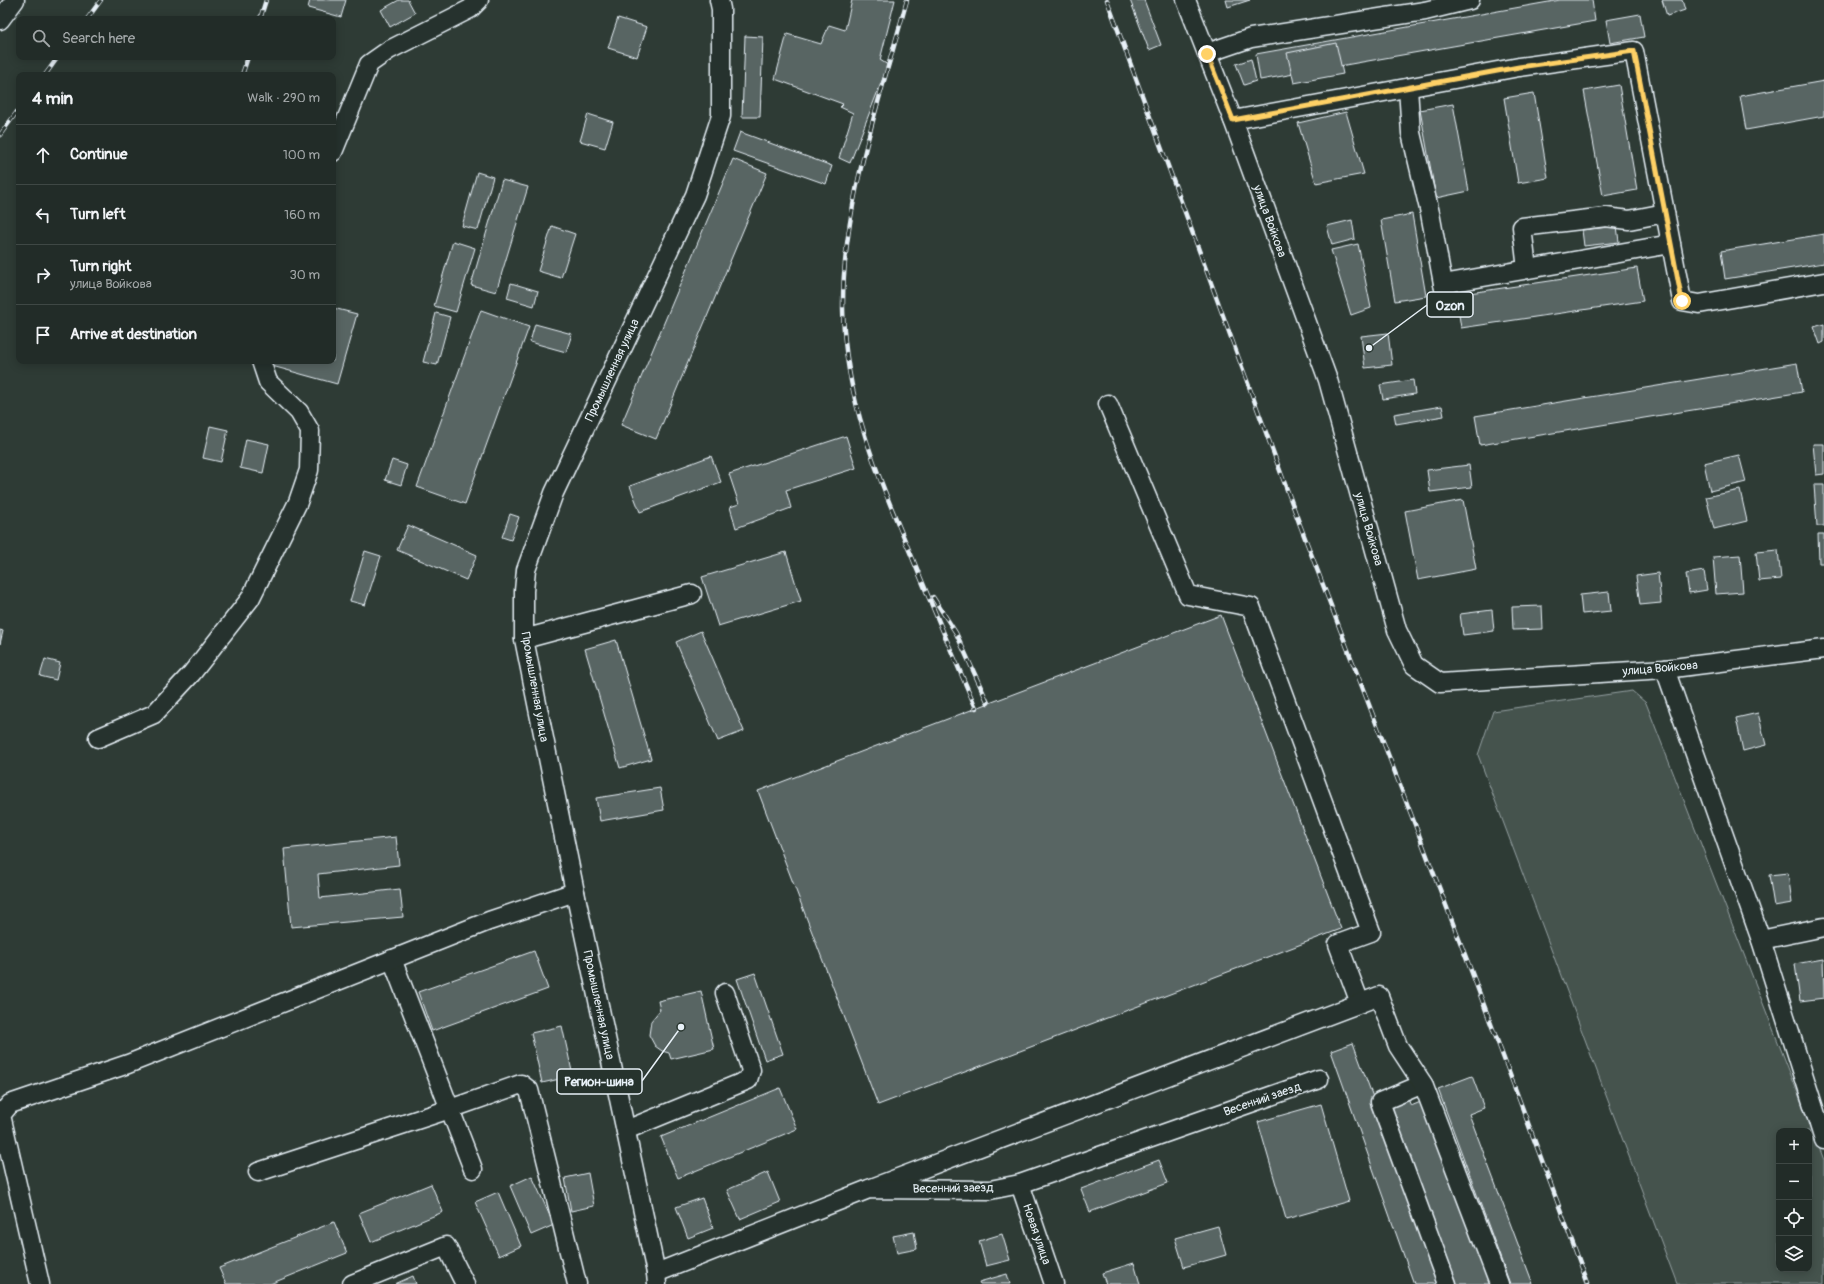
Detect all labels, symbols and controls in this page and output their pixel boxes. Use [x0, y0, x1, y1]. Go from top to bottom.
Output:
search box [16, 16, 336, 60]
icon: search [30, 27, 52, 49]
text: Search here [62, 29, 135, 48]
route end [1198, 45, 1216, 63]
text: 4 min [32, 88, 73, 109]
text: Walk · 290 m [247, 90, 320, 106]
icon: ahead [32, 144, 54, 166]
text: Continue [70, 145, 128, 164]
text: 100 m [283, 147, 320, 163]
street label: улица Войкова [1249, 182, 1290, 260]
icon: left [32, 204, 54, 226]
text: Turn left [70, 205, 126, 224]
text: 160 m [284, 207, 320, 223]
text: Turn right [70, 257, 131, 276]
icon: right [32, 264, 54, 286]
text: 30 m [290, 267, 320, 283]
text: улица Войкова [70, 276, 152, 292]
callout: Ozon [1427, 292, 1473, 317]
route start [1673, 292, 1691, 310]
text: Ozon [1435, 298, 1465, 314]
street label: Промышленная улица [582, 316, 643, 424]
icon: arrive [32, 324, 54, 346]
text: Arrive at destination [70, 325, 197, 344]
street label: улица Войкова [1351, 490, 1386, 568]
street label: Промышленная улица [517, 631, 552, 744]
street label: улица Войкова [1621, 658, 1699, 679]
street label: Промышленная улица [580, 949, 618, 1062]
callout: Регион-шина [557, 1069, 642, 1094]
text: Регион-шина [564, 1074, 634, 1090]
street label: Весенний заезд [1222, 1079, 1303, 1120]
map controls [1776, 1128, 1812, 1272]
button: + [1776, 1128, 1812, 1164]
button: − [1776, 1164, 1812, 1200]
street label: Весенний заезд [913, 1180, 994, 1197]
button: locate [1776, 1200, 1812, 1236]
street label: Новая улица [1019, 1202, 1054, 1267]
button: layers [1776, 1236, 1812, 1272]

